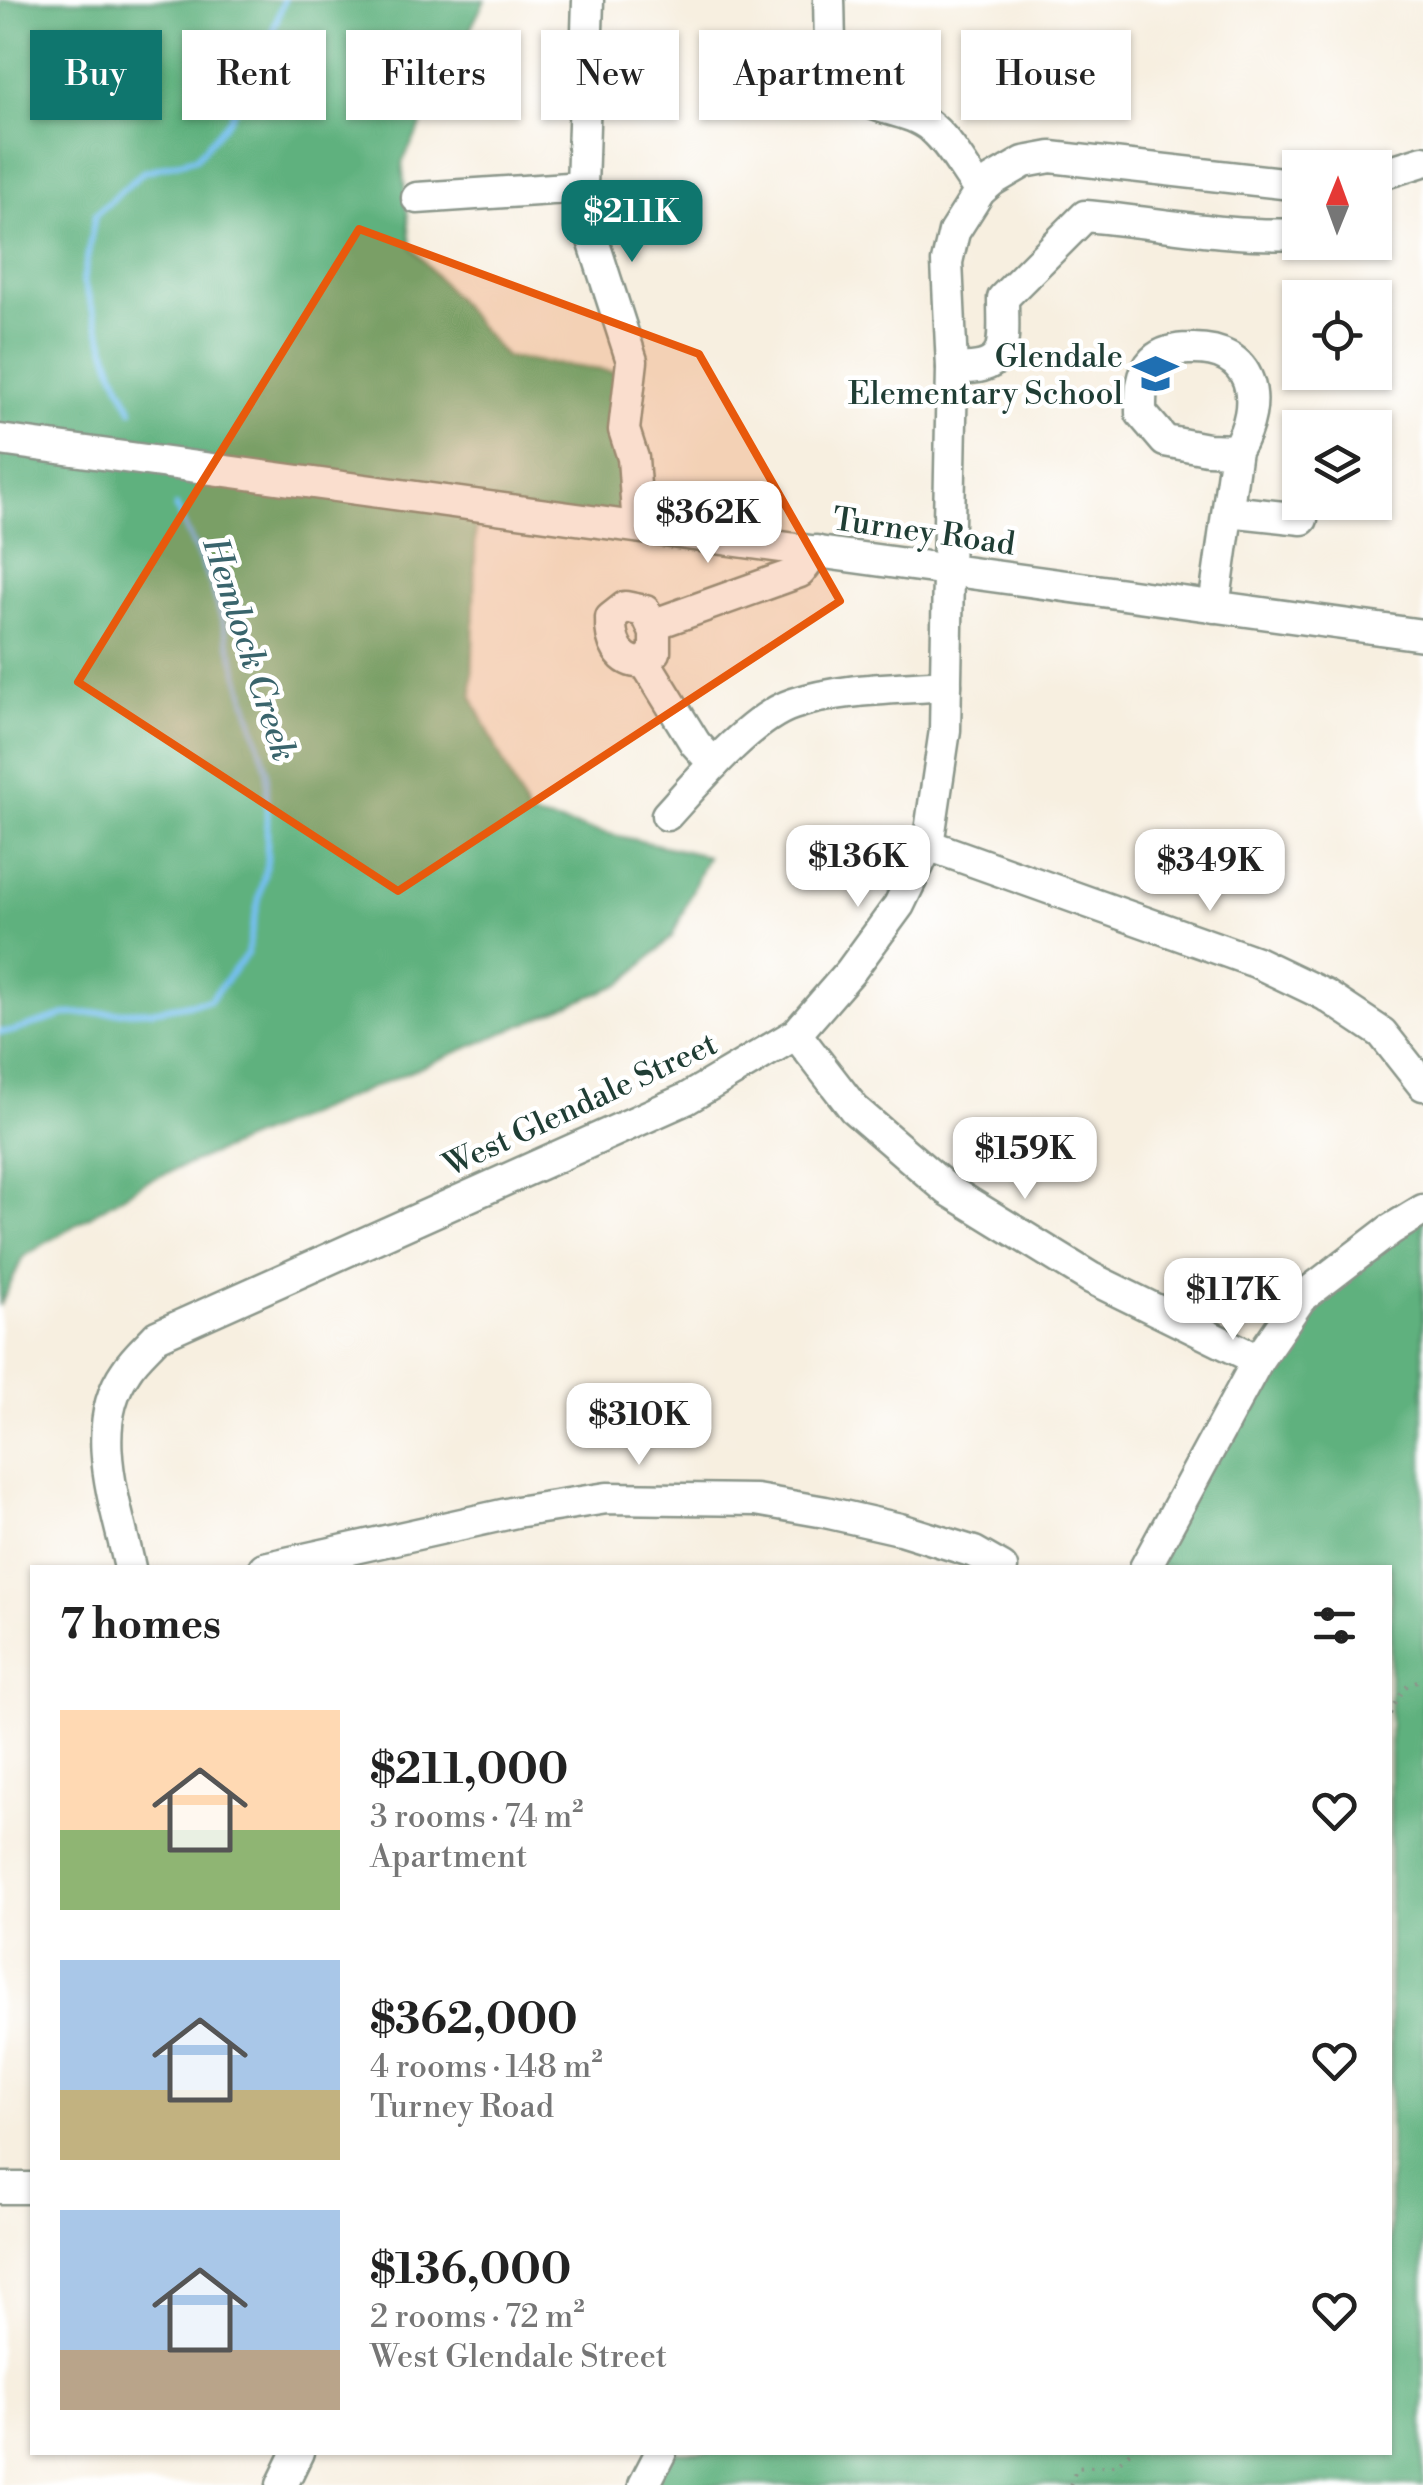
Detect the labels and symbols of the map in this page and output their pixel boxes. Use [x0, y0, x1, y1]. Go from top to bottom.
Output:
north arrow [1282, 150, 1392, 260]
pin: $211K [562, 180, 702, 265]
place label: Glendale Elementary School [848, 337, 1124, 414]
school or university icon: Glendale Elementary School [1132, 350, 1180, 398]
pin: $362K [638, 481, 778, 566]
street label: Turney Road [830, 499, 1018, 565]
water label: Hemlock Creek [192, 531, 305, 767]
pin: $136K [788, 825, 928, 910]
pin: $349K [1140, 829, 1280, 914]
street label: West Glendale Street [436, 1024, 724, 1186]
pin: $159K [955, 1117, 1095, 1202]
pin: $117K [1163, 1258, 1303, 1343]
pin: $310K [569, 1383, 709, 1468]

